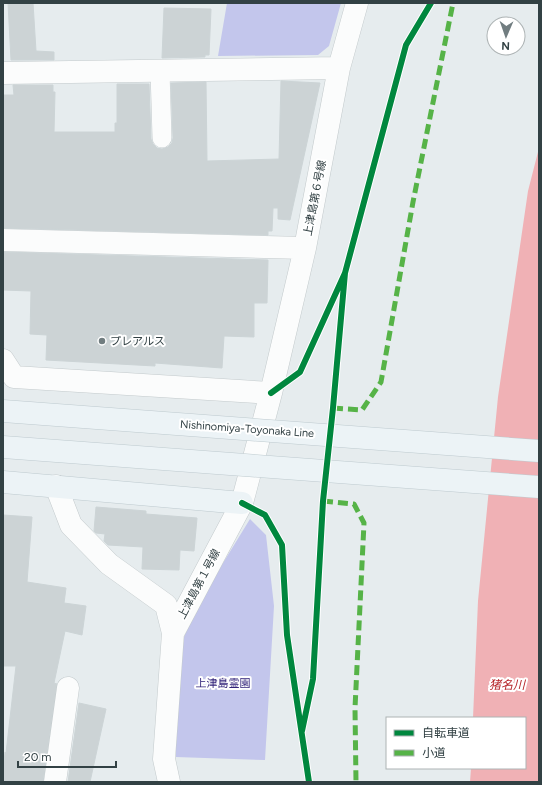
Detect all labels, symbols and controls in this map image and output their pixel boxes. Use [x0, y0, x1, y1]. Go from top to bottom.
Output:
north arrow [486, 16, 526, 56]
text: N [501, 39, 510, 52]
street label: 上津島第６号線 [301, 159, 329, 237]
place label: プレアルス [110, 335, 165, 348]
marker: プレアルス [97, 336, 107, 346]
street label: Nishinomiya-Toyonaka Line [179, 418, 315, 440]
street label: 上津島第１号線 [175, 547, 223, 621]
park label: 上津島霊園 [196, 677, 251, 690]
water label: 猪名川 [489, 678, 527, 692]
legend [386, 717, 526, 769]
text: 自転車道 [422, 726, 470, 740]
scale bar [18, 743, 116, 769]
text: 小道 [422, 746, 446, 760]
text: 20 m [24, 750, 52, 764]

